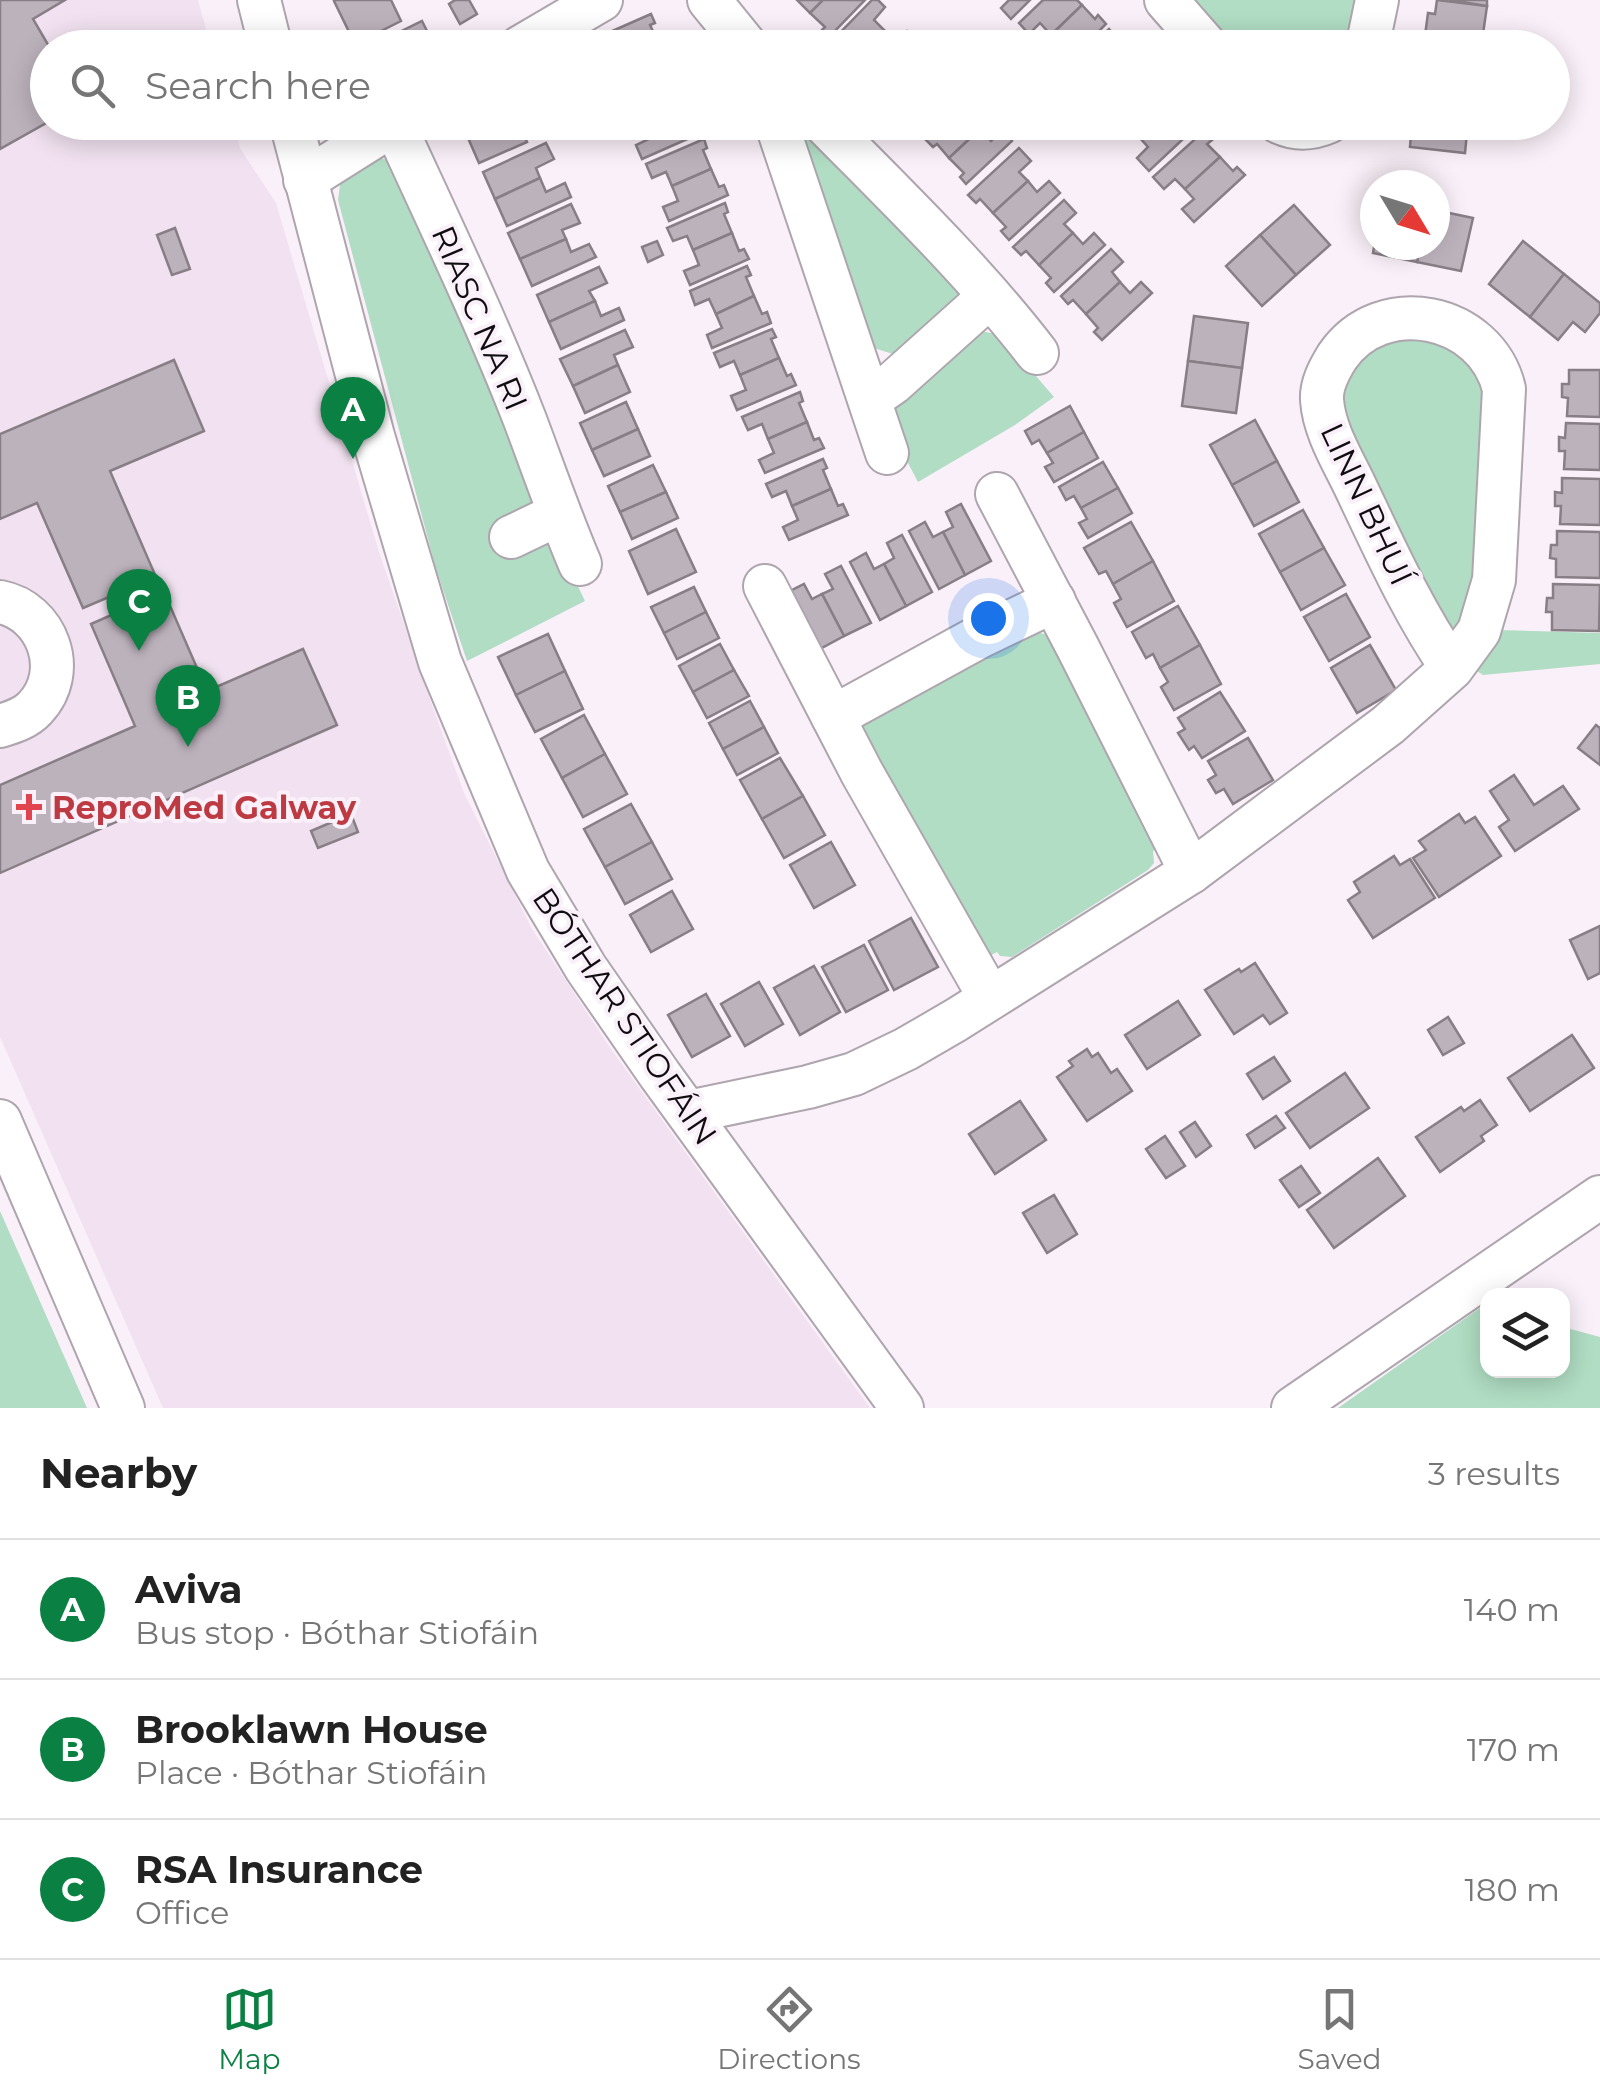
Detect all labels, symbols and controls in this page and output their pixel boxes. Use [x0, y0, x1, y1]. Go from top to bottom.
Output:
search box [30, 30, 1570, 140]
icon: search [65, 58, 120, 113]
text: Search here [145, 62, 371, 109]
north arrow [1360, 170, 1450, 260]
street label: RIASC NA RI [424, 220, 536, 416]
pin: A [320, 376, 386, 459]
street label: LINN BHUÍ [1313, 417, 1422, 592]
pin: C [106, 568, 172, 651]
your location [963, 593, 1014, 644]
pin: B [156, 664, 220, 747]
place label: ReproMed Galway [52, 788, 357, 827]
marker: ReproMed Galway [16, 794, 42, 820]
street label: BÓTHAR STIOFÁIN [525, 880, 725, 1152]
map controls [1480, 1288, 1570, 1378]
button: layers [1480, 1288, 1570, 1378]
text: Nearby [40, 1447, 197, 1499]
text: 3 results [1428, 1454, 1560, 1493]
text: Aviva [135, 1566, 243, 1613]
text: A [60, 1590, 85, 1629]
text: 140 m [1464, 1590, 1560, 1629]
text: Bus stop · Bóthar Stiofáin [135, 1613, 539, 1652]
text: Brooklawn House [135, 1706, 488, 1753]
text: B [60, 1730, 85, 1769]
text: 170 m [1467, 1730, 1560, 1769]
text: Place · Bóthar Stiofáin [135, 1753, 487, 1792]
text: RSA Insurance [135, 1846, 423, 1893]
text: C [61, 1870, 84, 1909]
text: 180 m [1465, 1870, 1560, 1909]
text: Office [135, 1893, 229, 1932]
tab: Map [218, 1982, 281, 2076]
tab: Directions [717, 1982, 861, 2076]
tab: Saved [1297, 1982, 1382, 2076]

